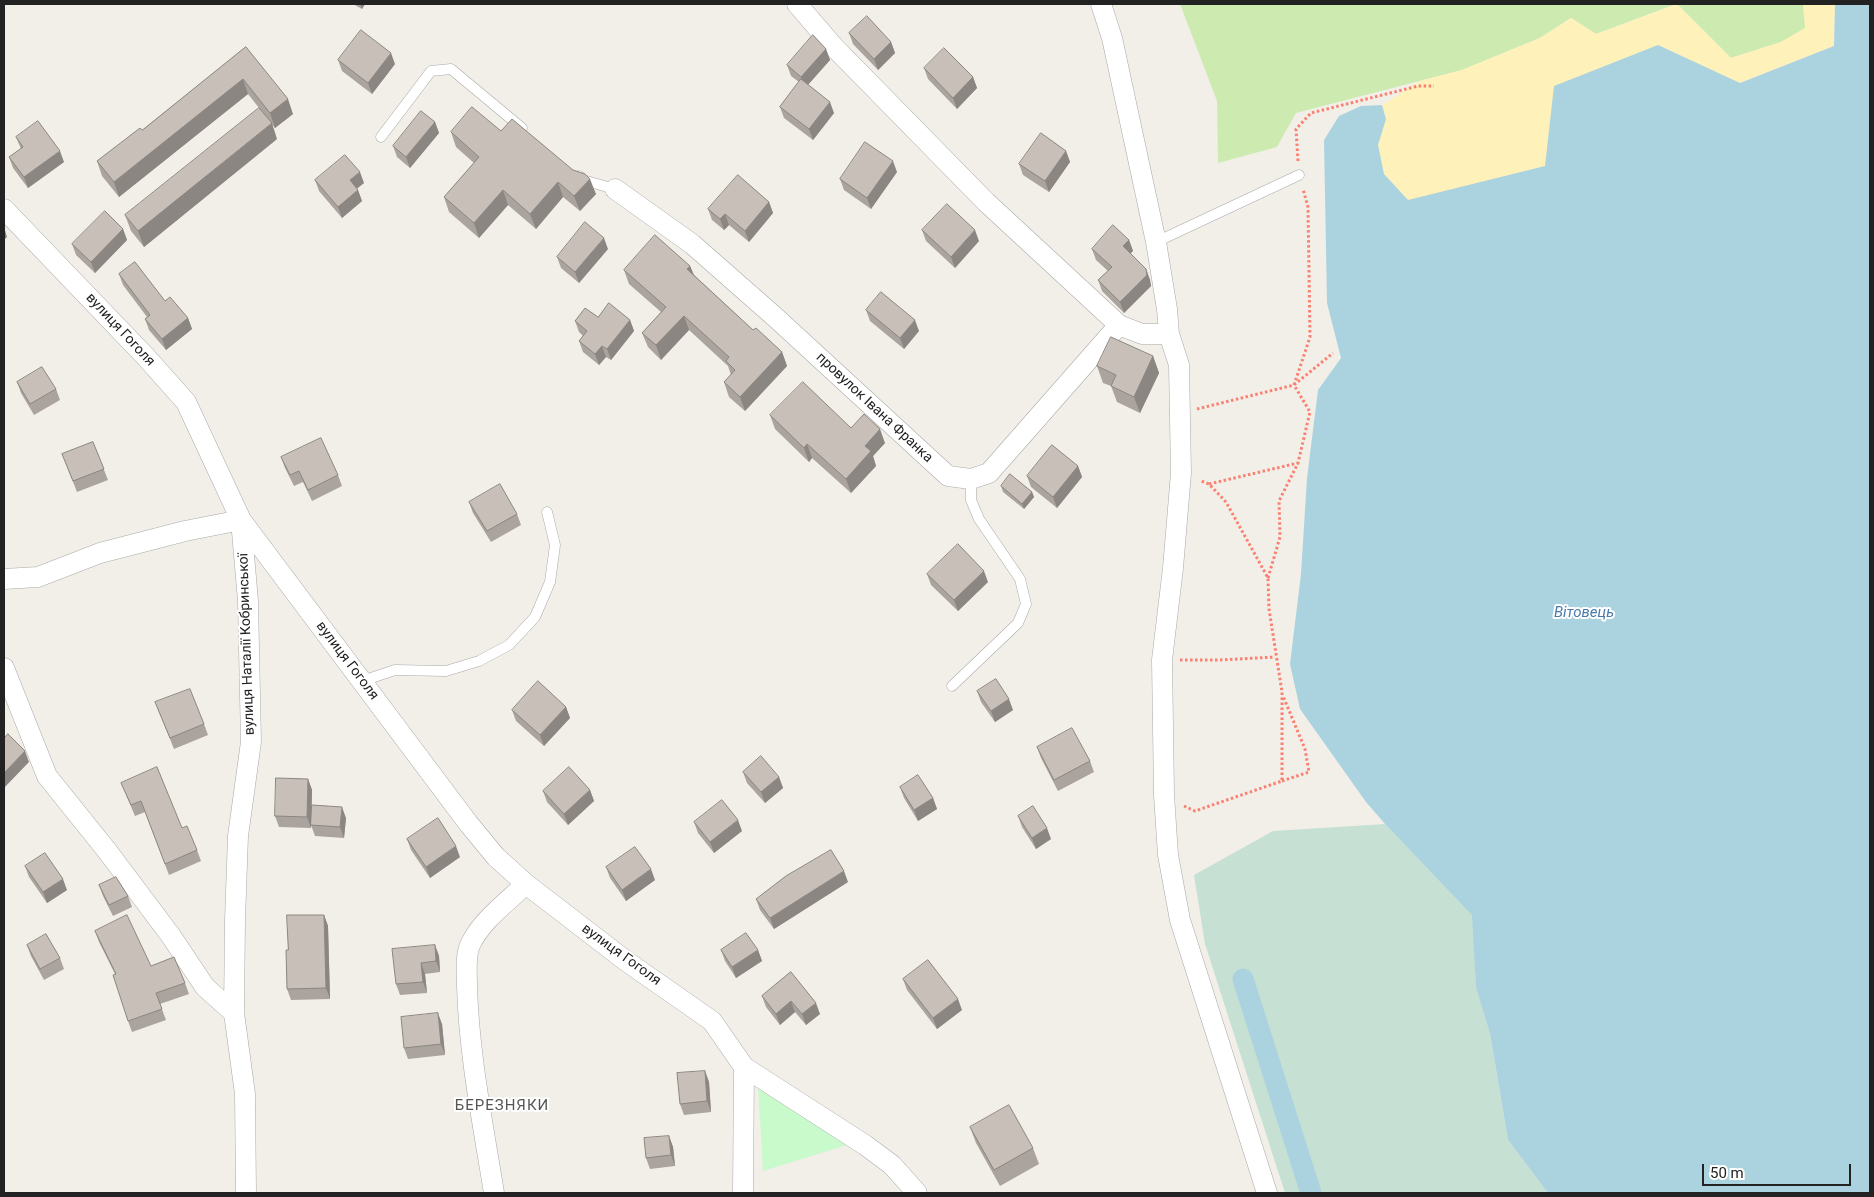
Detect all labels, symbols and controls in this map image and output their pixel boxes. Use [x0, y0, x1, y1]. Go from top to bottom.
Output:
street label: вулиця Гоголя [82, 290, 158, 370]
street label: провулок Івана Франка [812, 350, 936, 466]
street label: вулиця Наталії Кобринської [235, 553, 259, 735]
water label: Вітовець [1554, 604, 1614, 622]
street label: вулиця Гоголя [312, 618, 382, 704]
street label: вулиця Гоголя [578, 921, 664, 989]
district label: БЕРЕЗНЯКИ [454, 1097, 550, 1115]
scale bar [1704, 1154, 1853, 1186]
text: 50 m [1710, 1164, 1744, 1182]

